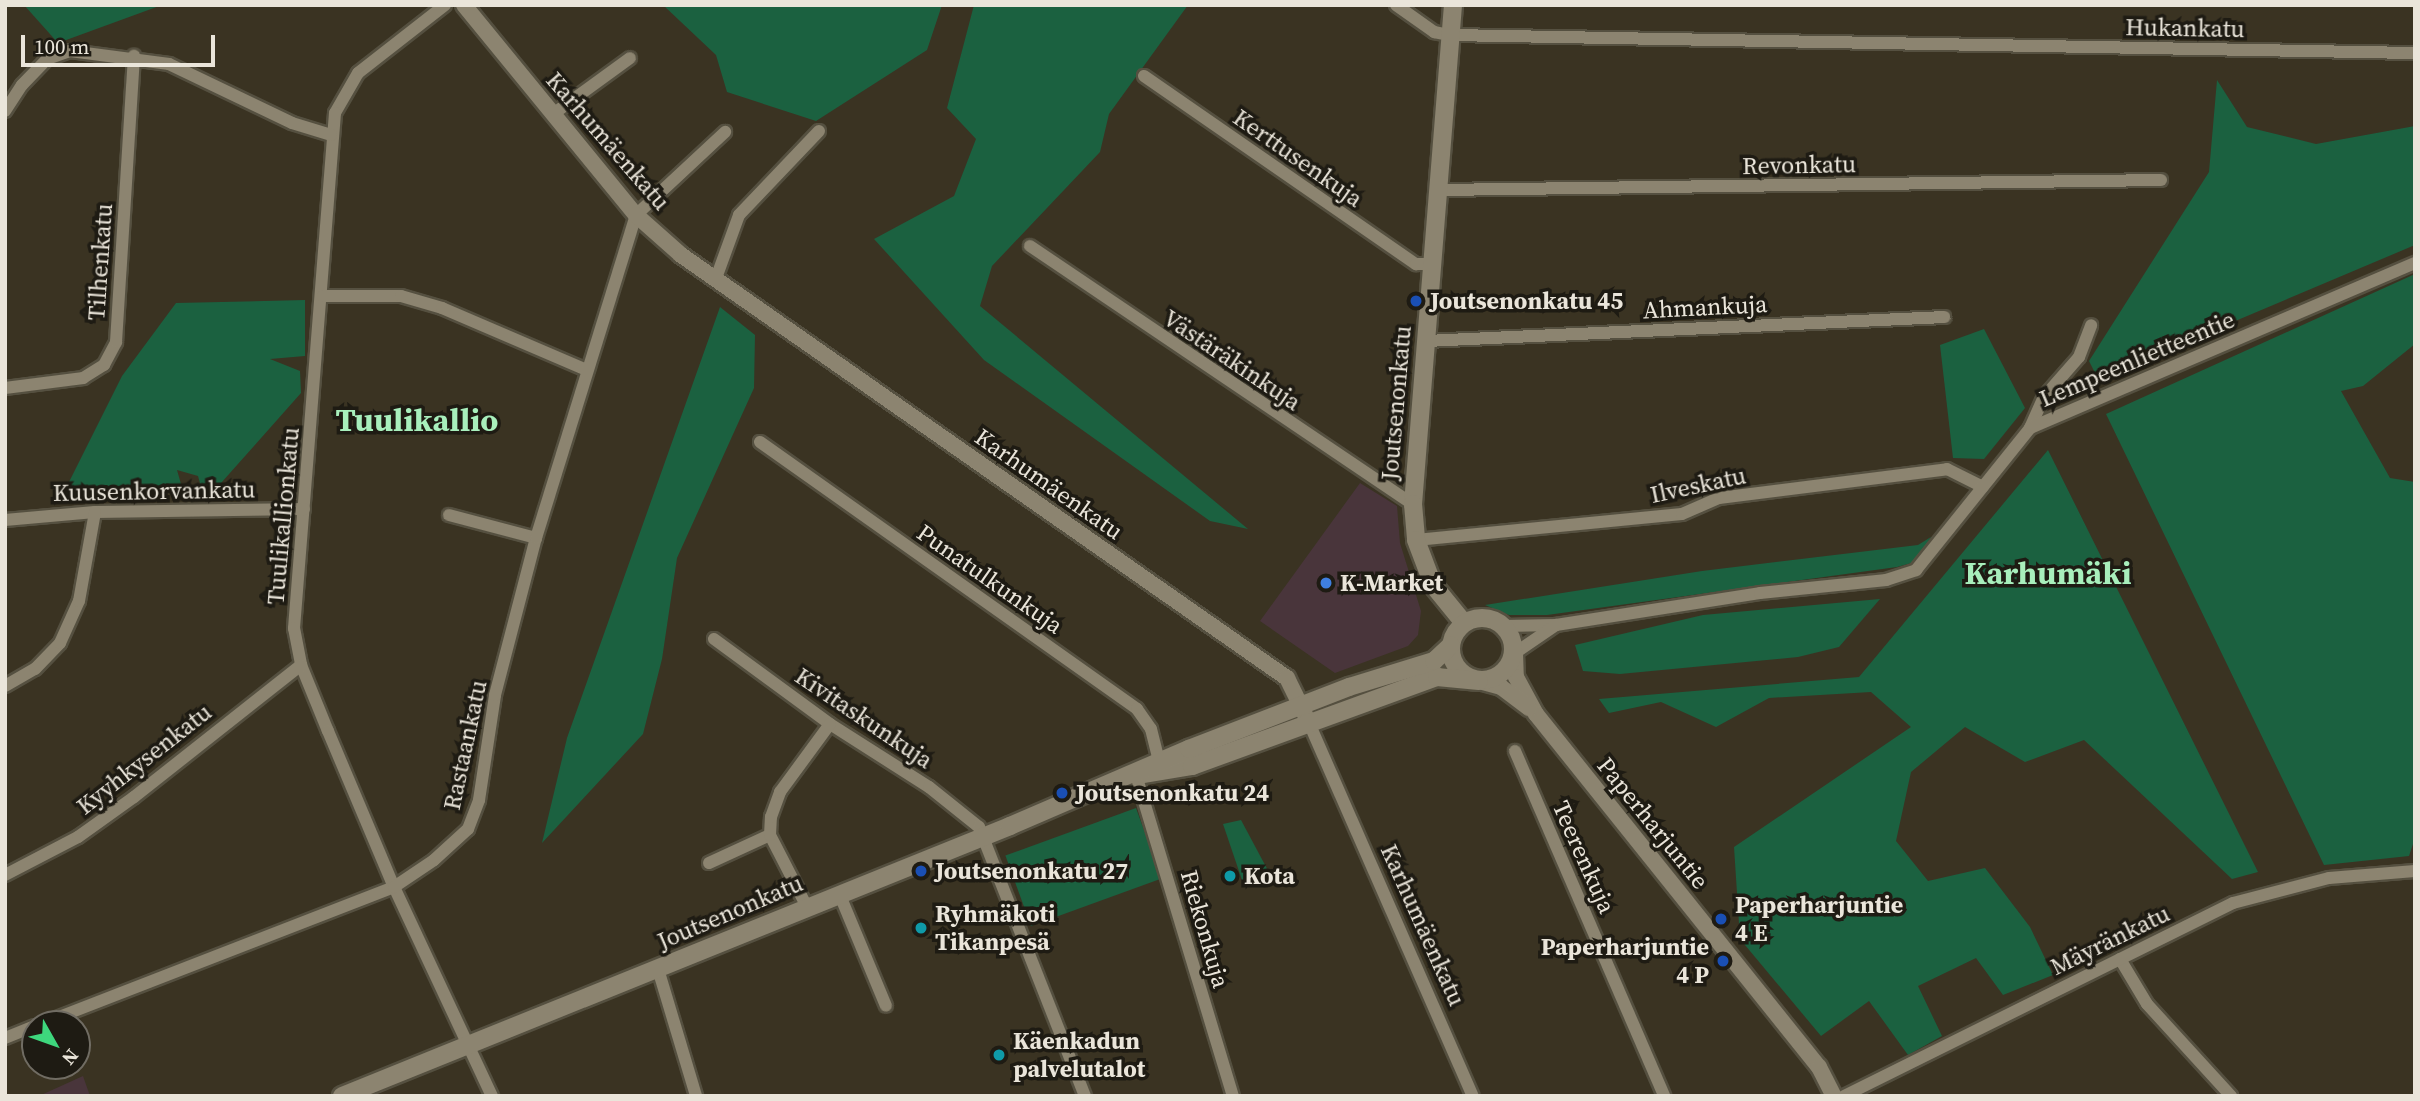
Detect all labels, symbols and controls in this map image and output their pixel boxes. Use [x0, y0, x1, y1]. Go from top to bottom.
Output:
street label: Hukankatu [2125, 13, 2245, 43]
scale bar [24, 21, 219, 65]
text: 100 m [34, 32, 89, 61]
street label: Karhumäenkatu [540, 66, 676, 216]
street label: Kerttusenkuja [1228, 103, 1368, 213]
street label: Revonkatu [1742, 150, 1856, 180]
street label: Tilhenkatu [82, 203, 118, 321]
place label: Joutsenonkatu 45 [1430, 287, 1623, 315]
street label: Ahmankuja [1642, 289, 1768, 325]
marker: Joutsenonkatu 45 [1408, 293, 1424, 309]
street label: Västäräkinkuja [1158, 303, 1306, 417]
street label: Lempeenlietteentie [2035, 305, 2239, 413]
street label: Joutsenonkatu [1375, 324, 1417, 482]
district label: Tuulikallio [336, 401, 498, 439]
street label: Karhumäenkatu [970, 422, 1128, 546]
street label: Tuulikallionkatu [261, 426, 305, 606]
street label: Ilveskatu [1648, 461, 1748, 509]
street label: Kuusenkorvankatu [53, 475, 255, 507]
street label: Punatulkunkuja [912, 518, 1068, 640]
district label: Karhumäki [1964, 554, 2132, 592]
place label: K-Market [1340, 569, 1443, 597]
marker: K-Market [1318, 575, 1334, 591]
street label: Kivitaskunkuja [790, 661, 938, 775]
street label: Rastaankatu [437, 677, 493, 813]
street label: Kyyhkysenkatu [71, 697, 217, 821]
street label: Paperharjuntie [1591, 751, 1715, 895]
place label: Joutsenonkatu 24 [1076, 779, 1269, 807]
marker: Joutsenonkatu 24 [1054, 785, 1070, 801]
street label: Teerenkuja [1546, 796, 1622, 918]
street label: Karhumäenkatu [1374, 840, 1472, 1010]
place label: Joutsenonkatu 27 [935, 857, 1128, 885]
place label: Kota [1244, 862, 1295, 890]
marker: Joutsenonkatu 27 [913, 863, 929, 879]
street label: Riekonkuja [1174, 867, 1236, 991]
street label: Joutsenonkatu [653, 868, 807, 956]
marker: Kota [1222, 868, 1238, 884]
place label: Paperharjuntie 4 E [1735, 891, 1903, 947]
street label: Mäyränkatu [2046, 899, 2174, 981]
place label: Ryhmäkoti Tikanpesä [935, 900, 1056, 956]
marker: Paperharjuntie 4 E [1713, 911, 1729, 927]
marker: Ryhmäkoti Tikanpesä [913, 920, 929, 936]
place label: Paperharjuntie 4 P [1541, 933, 1709, 989]
marker: Paperharjuntie 4 P [1715, 953, 1731, 969]
north arrow [21, 1010, 91, 1080]
place label: Käenkadun palvelutalot [1013, 1027, 1145, 1083]
text: N [56, 1044, 85, 1071]
marker: Käenkadun palvelutalot [991, 1047, 1007, 1063]

